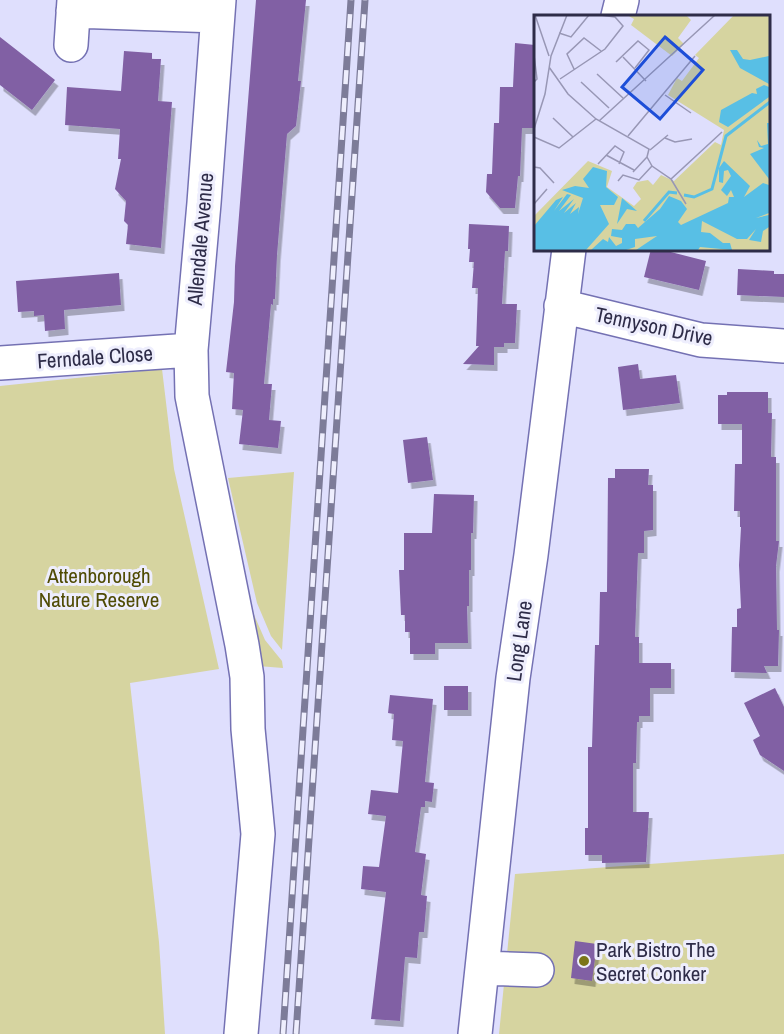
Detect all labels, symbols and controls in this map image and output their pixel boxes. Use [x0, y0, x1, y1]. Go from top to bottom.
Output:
inset map [534, 15, 769, 250]
street label: Allendale Avenue [180, 172, 220, 307]
street label: Tennyson Drive [592, 299, 716, 353]
street label: Ferndale Close [36, 338, 154, 376]
park label: Attenborough Nature Reserve [39, 561, 159, 614]
street label: Long Lane [499, 599, 539, 683]
place label: Park Bistro The Secret Conker [596, 935, 715, 988]
marker: Park Bistro The Secret Conker [577, 954, 591, 968]

